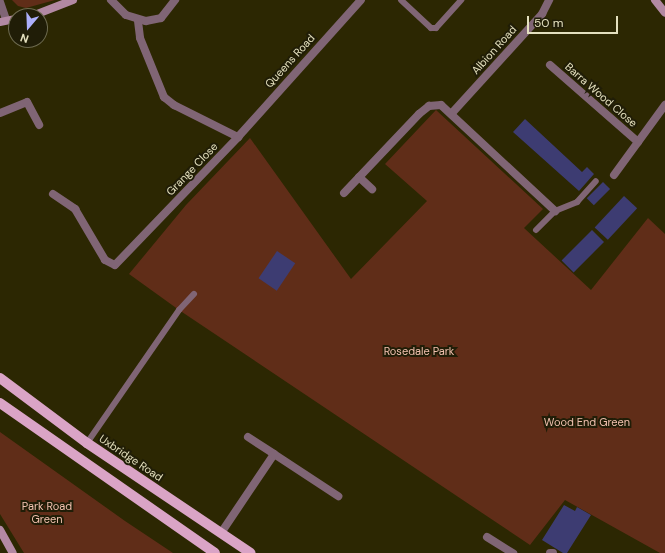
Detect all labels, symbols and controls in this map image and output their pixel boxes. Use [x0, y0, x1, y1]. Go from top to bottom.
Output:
north arrow [8, 8, 48, 48]
scale bar [529, 8, 620, 34]
text: 50 m [534, 15, 563, 31]
street label: Albion Road [469, 23, 519, 77]
text: N [18, 30, 30, 46]
street label: Queens Road [262, 31, 318, 91]
street label: Barra Wood Close [562, 60, 640, 130]
street label: Grange Close [163, 140, 221, 198]
park label: Rosedale Park [384, 344, 454, 358]
park label: Wood End Green [544, 415, 630, 429]
street label: Uxbridge Road [97, 432, 165, 484]
park label: Park Road Green [22, 500, 72, 526]

